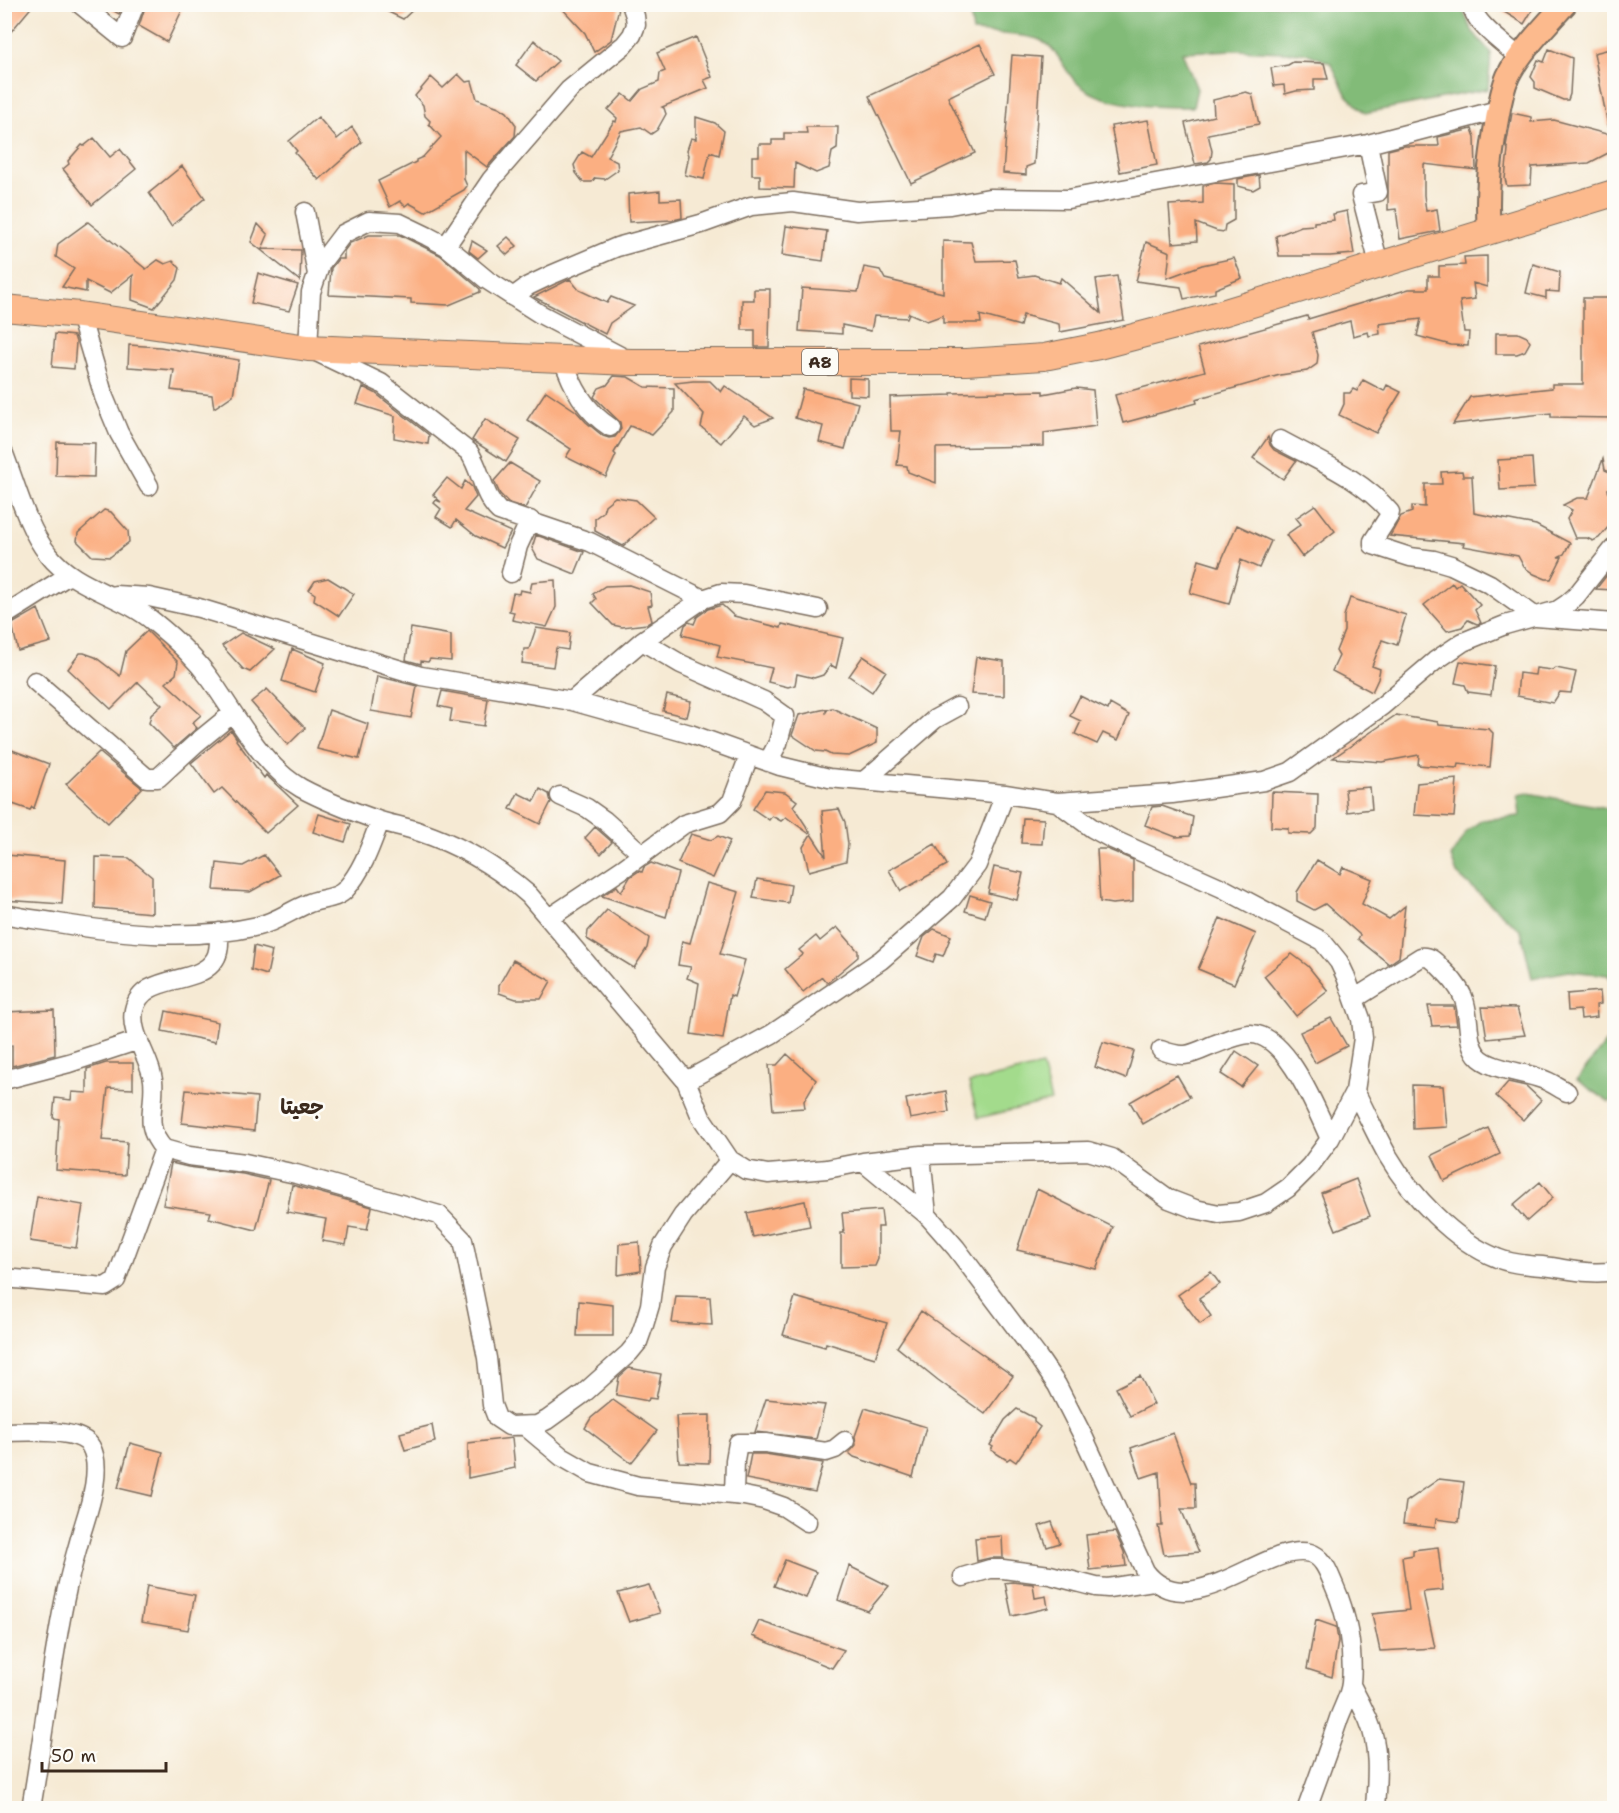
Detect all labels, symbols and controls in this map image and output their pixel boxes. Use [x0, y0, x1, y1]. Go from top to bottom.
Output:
road number: A8 [802, 349, 838, 375]
district label: جعيتا [280, 1093, 324, 1121]
scale bar [42, 1735, 166, 1773]
text: 50 m [51, 1744, 96, 1768]

